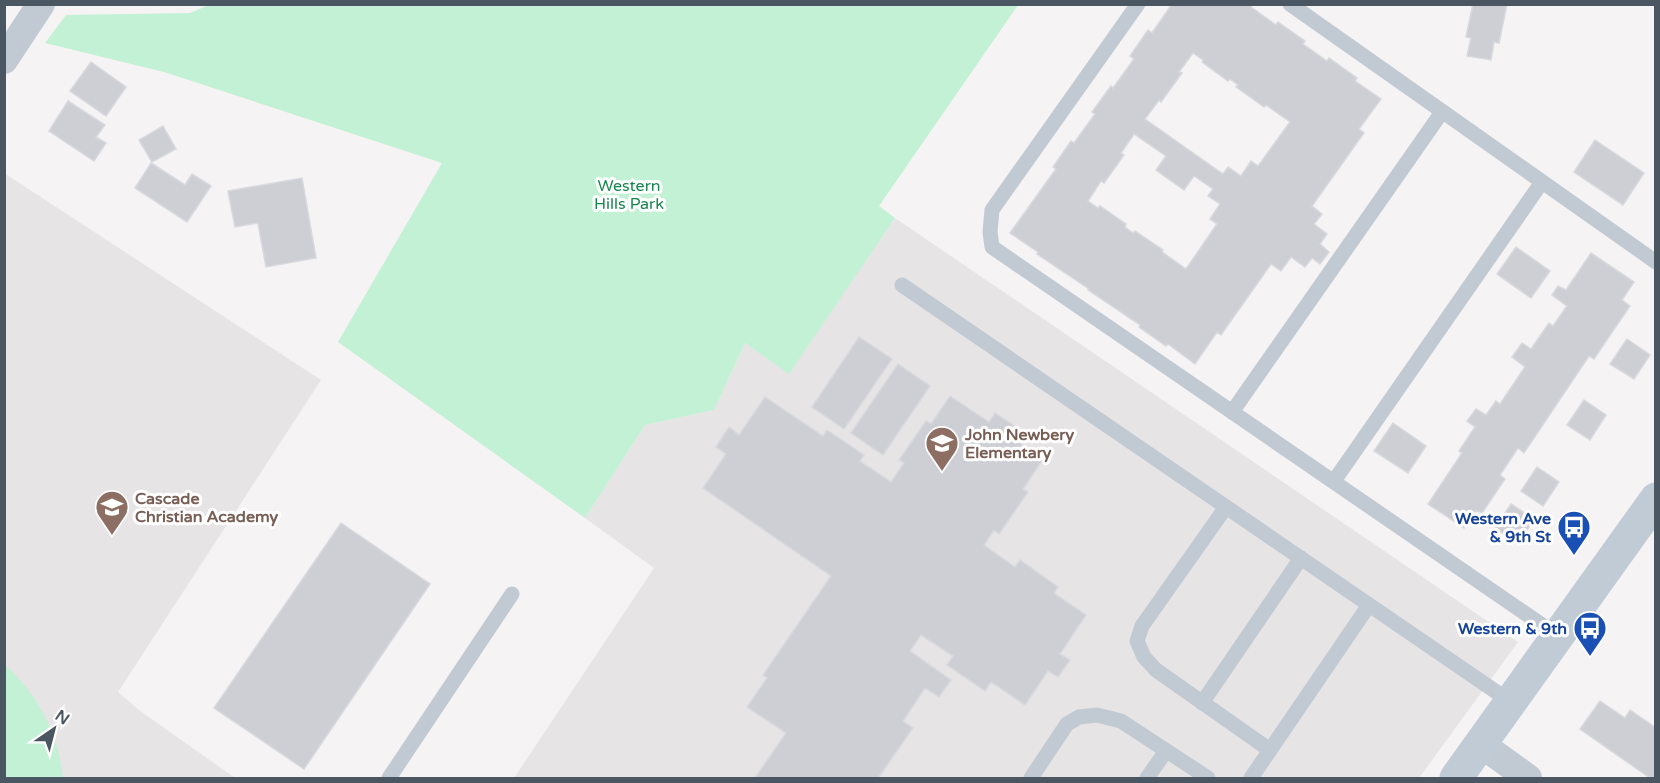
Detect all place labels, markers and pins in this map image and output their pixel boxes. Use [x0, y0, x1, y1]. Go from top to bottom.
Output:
school or university icon: John Newbery Elementary [924, 425, 960, 472]
place label: John Newbery Elementary [964, 425, 1074, 463]
school or university icon: Cascade Christian Academy [94, 489, 130, 536]
place label: Cascade Christian Academy [135, 489, 279, 527]
place label: Western Ave & 9th St [1455, 509, 1552, 547]
bus stop icon: Western Ave & 9th St [1556, 509, 1592, 556]
bus stop icon: Western & 9th [1572, 610, 1608, 657]
place label: Western & 9th [1458, 619, 1567, 639]

